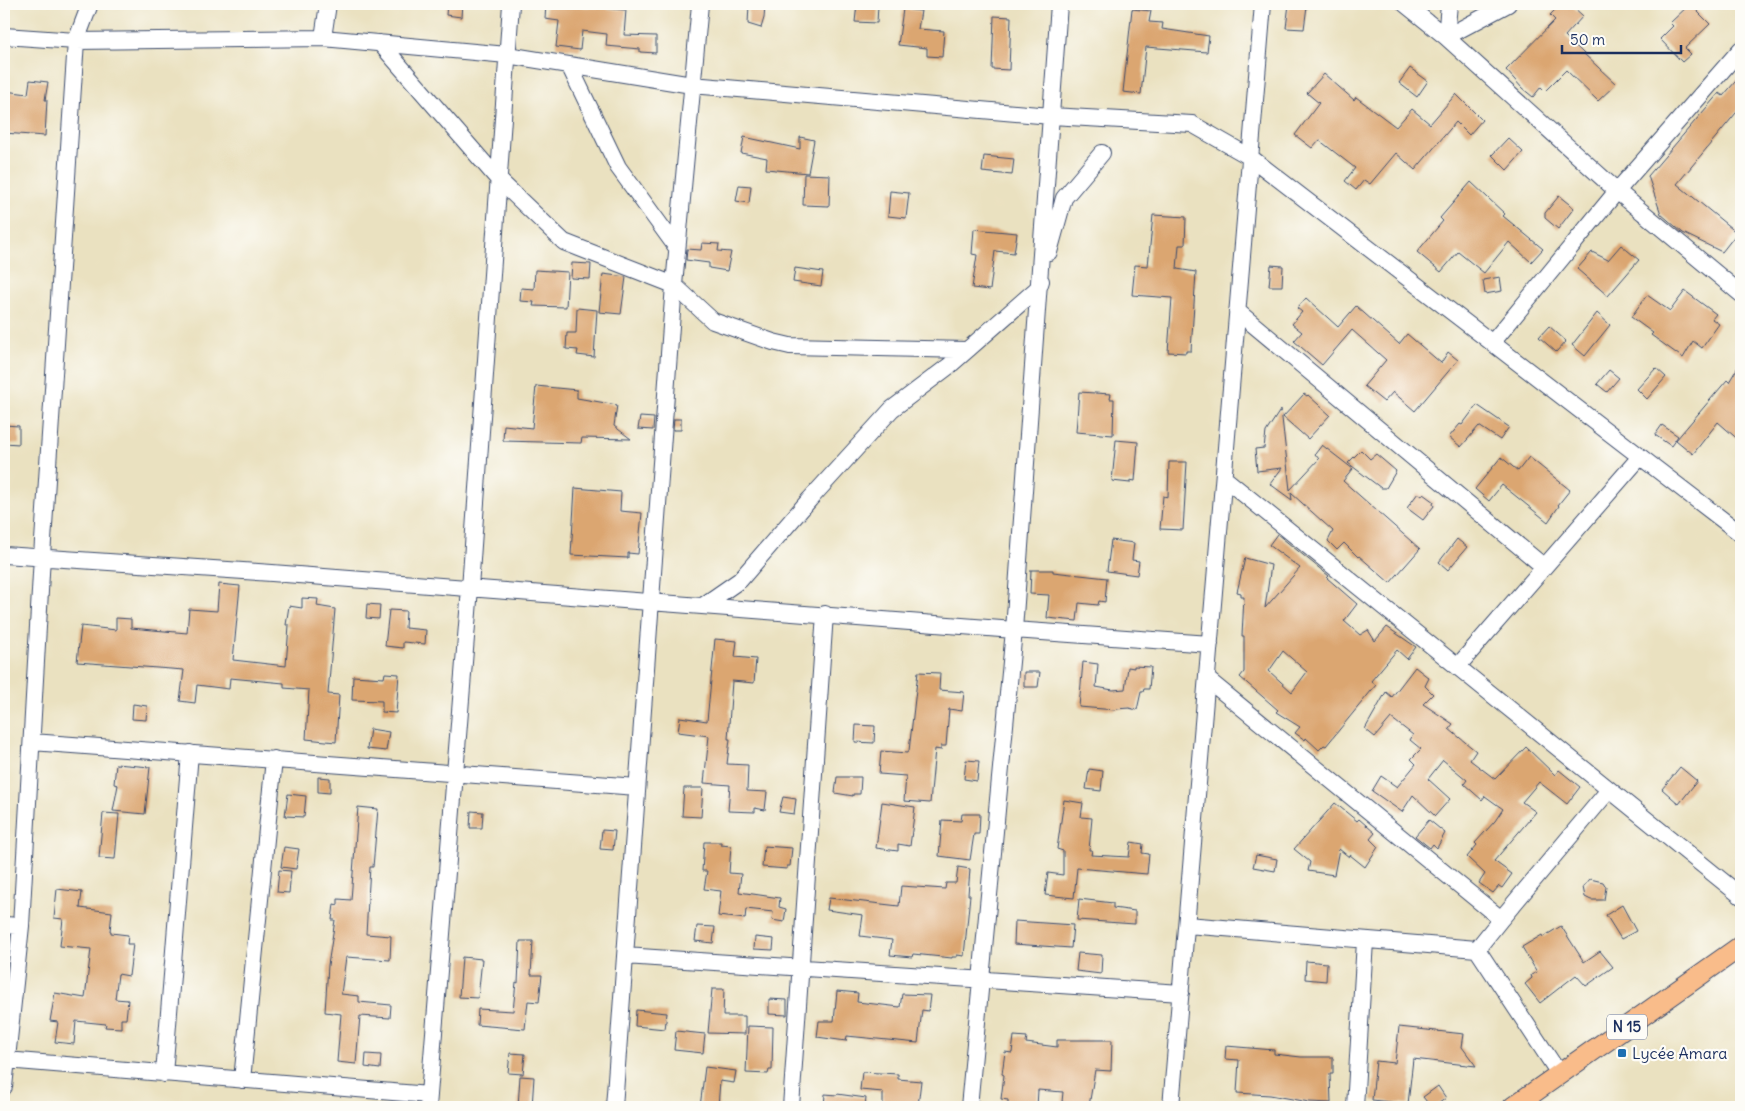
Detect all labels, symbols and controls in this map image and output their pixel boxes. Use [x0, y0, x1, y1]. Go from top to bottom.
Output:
scale bar [1562, 22, 1681, 54]
text: 50 m [1570, 30, 1605, 49]
road number: N 15 [1607, 1014, 1647, 1040]
place label: Lycée Amara [1632, 1043, 1727, 1063]
marker: Lycée Amara [1616, 1047, 1628, 1059]

